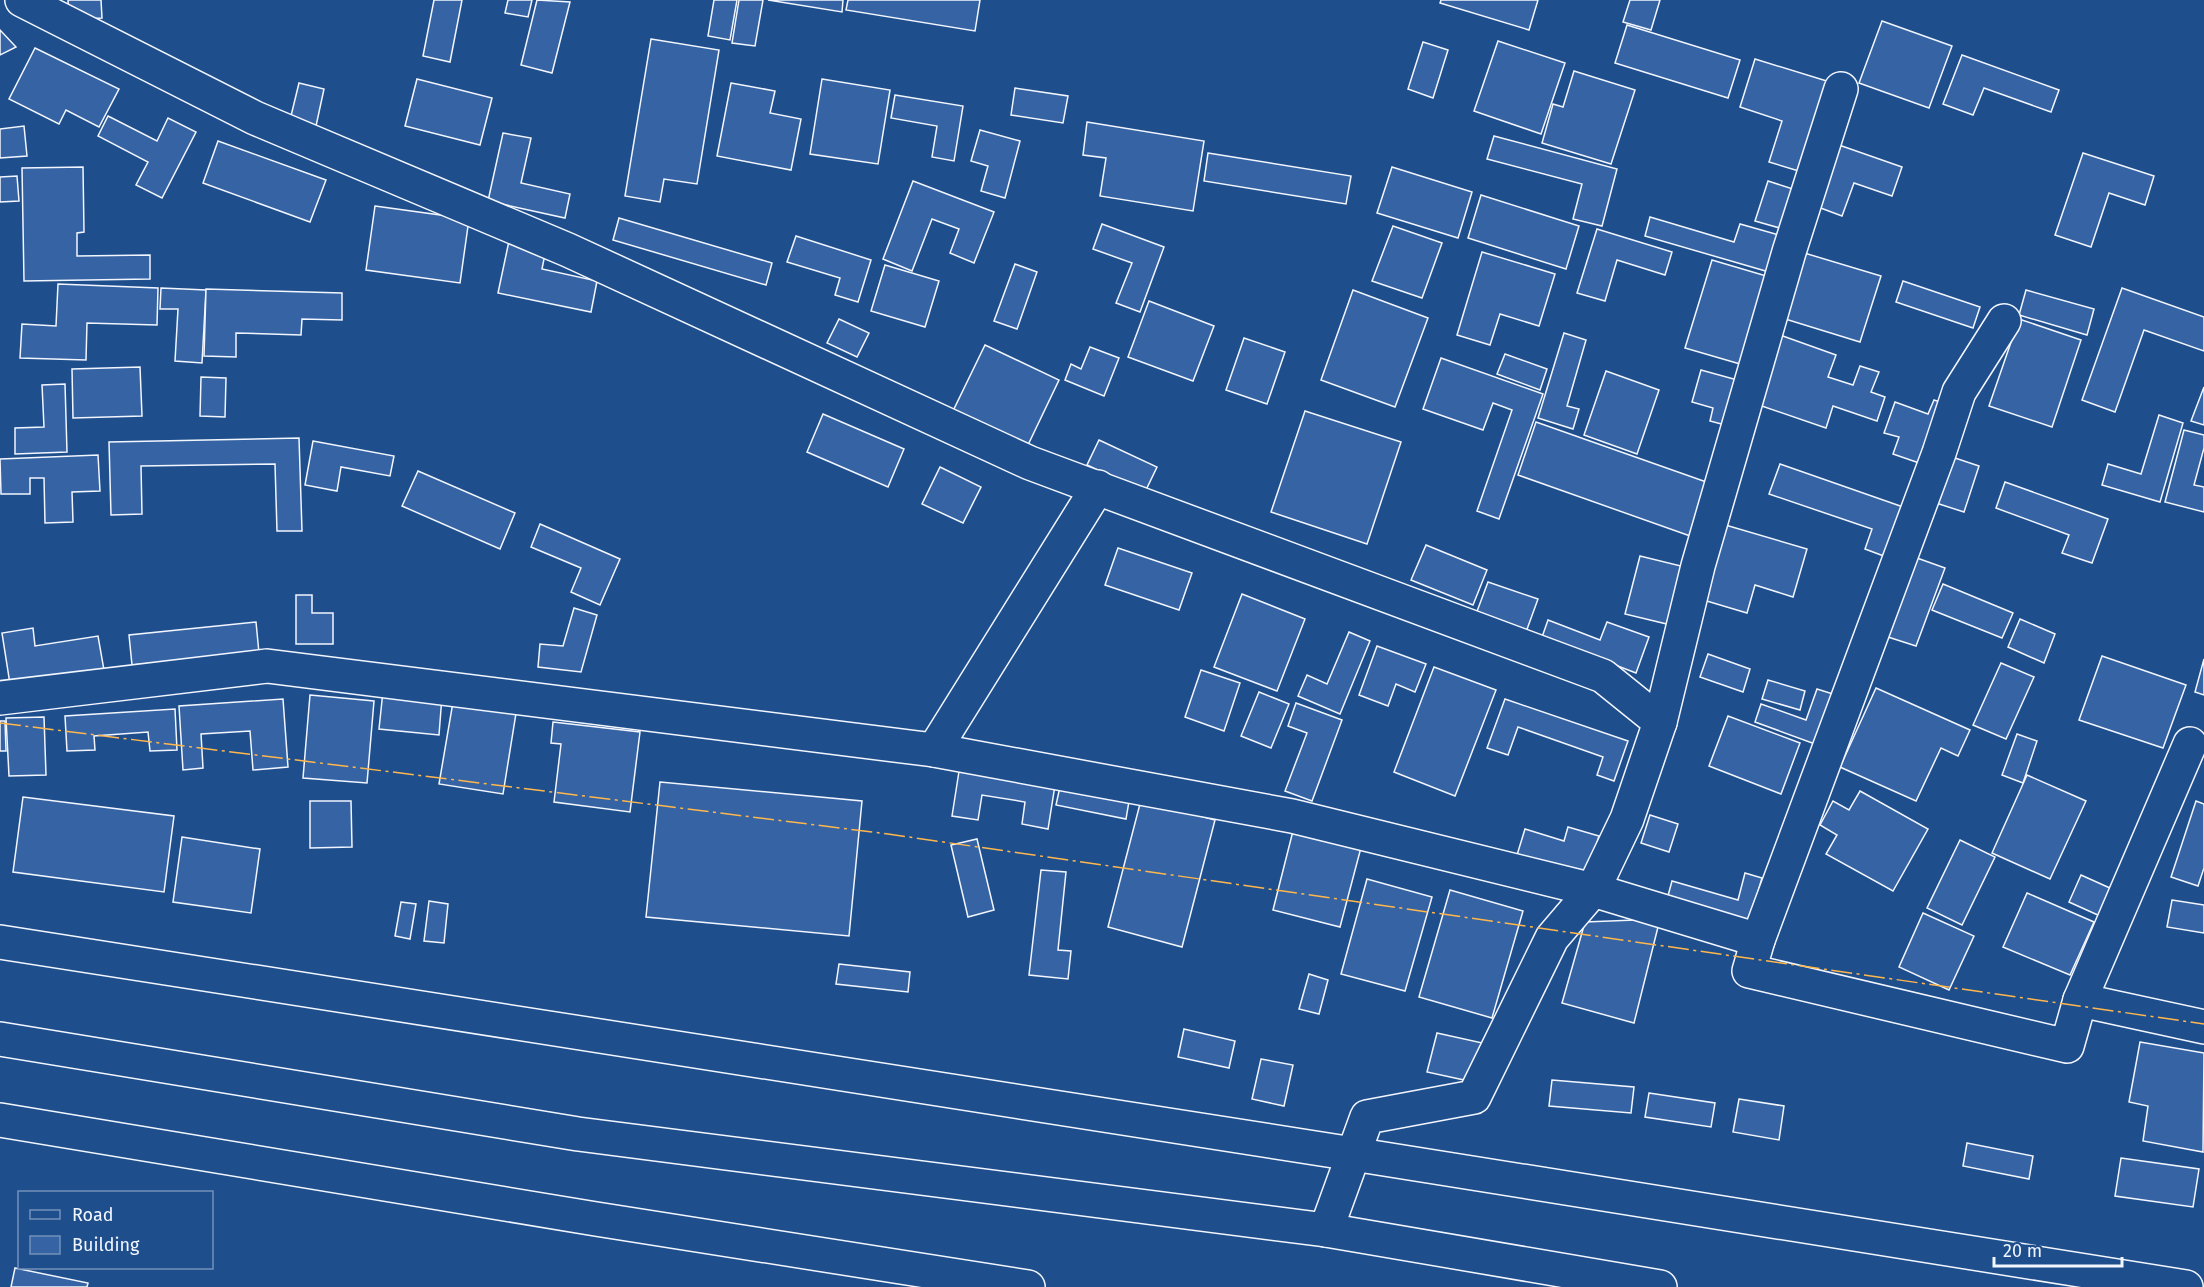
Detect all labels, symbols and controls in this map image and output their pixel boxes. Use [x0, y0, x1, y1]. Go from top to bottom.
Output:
legend [18, 1191, 213, 1269]
text: Road [72, 1204, 114, 1226]
scale bar [1994, 1230, 2122, 1268]
text: Building [72, 1234, 140, 1256]
text: 20 m [2003, 1240, 2042, 1262]

